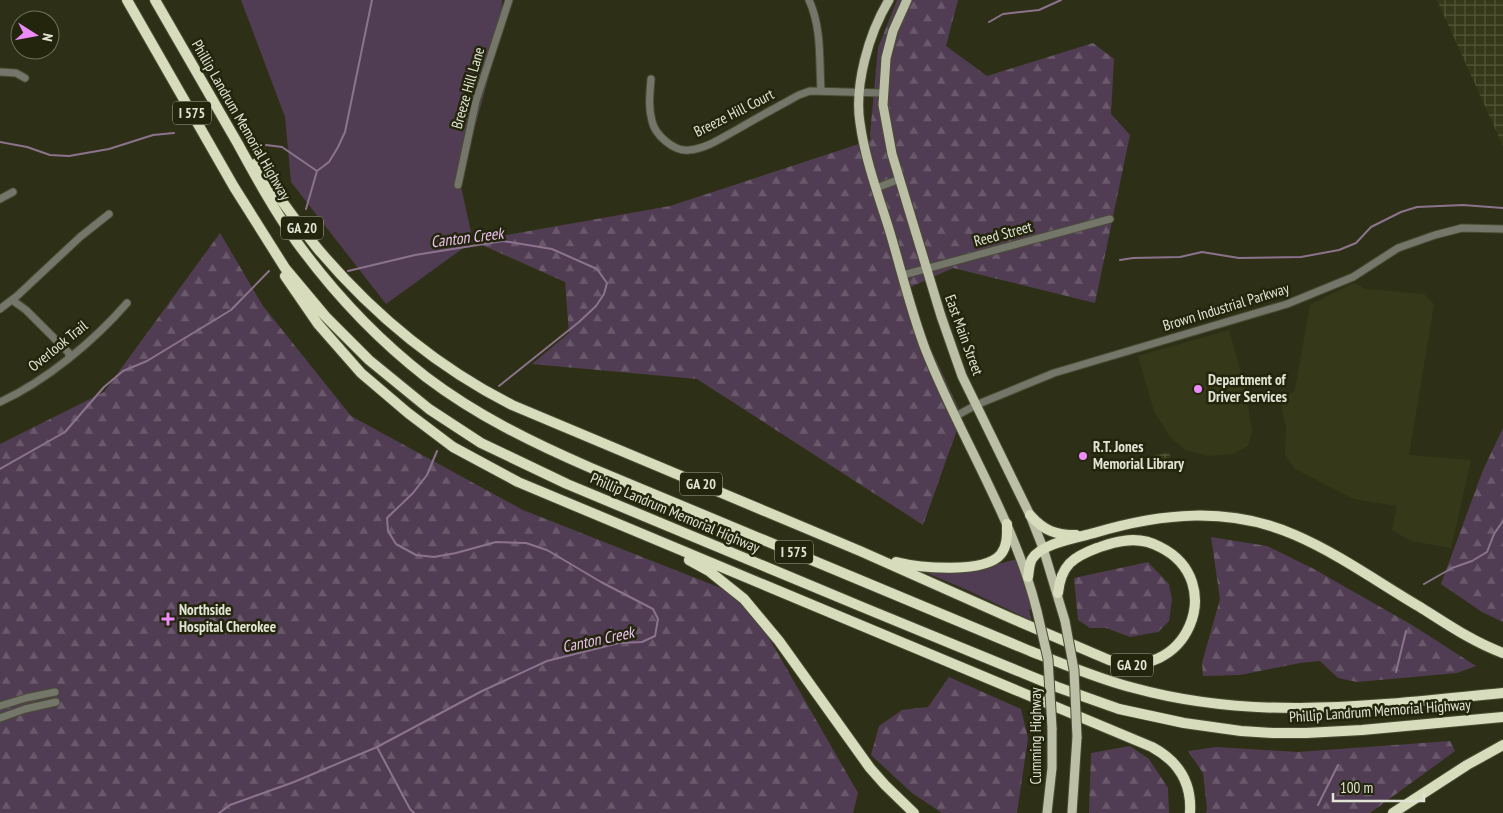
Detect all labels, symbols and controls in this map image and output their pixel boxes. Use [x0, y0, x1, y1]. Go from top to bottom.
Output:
north arrow [10, 10, 60, 60]
text: N [38, 32, 57, 43]
street label: Phillip Landrum Memorial Highway [188, 36, 295, 204]
street label: Breeze Hill Lane [447, 45, 488, 131]
street label: Breeze Hill Court [691, 84, 777, 141]
road number: I 575 [173, 102, 211, 125]
road number: GA 20 [281, 217, 323, 240]
street label: Reed Street [972, 217, 1034, 250]
water label: Canton Creek [430, 222, 506, 251]
street label: Brown Industrial Parkway [1160, 278, 1292, 335]
street label: East Main Street [941, 292, 988, 378]
street label: Overlook Trail [24, 316, 92, 375]
place label: Department of Driver Services [1208, 370, 1287, 406]
marker: Department of Driver Services [1192, 383, 1204, 395]
place label: R.T. Jones Memorial Library [1093, 437, 1185, 473]
marker: R.T. Jones Memorial Library [1077, 450, 1089, 462]
street label: Phillip Landrum Memorial Highway [588, 468, 763, 557]
road number: GA 20 [680, 472, 722, 496]
road number: I 575 [775, 540, 813, 564]
place label: Northside Hospital Cherokee [179, 600, 276, 636]
marker: Northside Hospital Cherokee [161, 612, 175, 626]
water label: Canton Creek [560, 621, 638, 656]
road number: GA 20 [1111, 654, 1153, 676]
street label: Cumming Highway [1026, 687, 1045, 785]
street label: Phillip Landrum Memorial Highway [1288, 695, 1472, 726]
scale bar [1333, 770, 1424, 802]
text: 100 m [1340, 778, 1373, 797]

